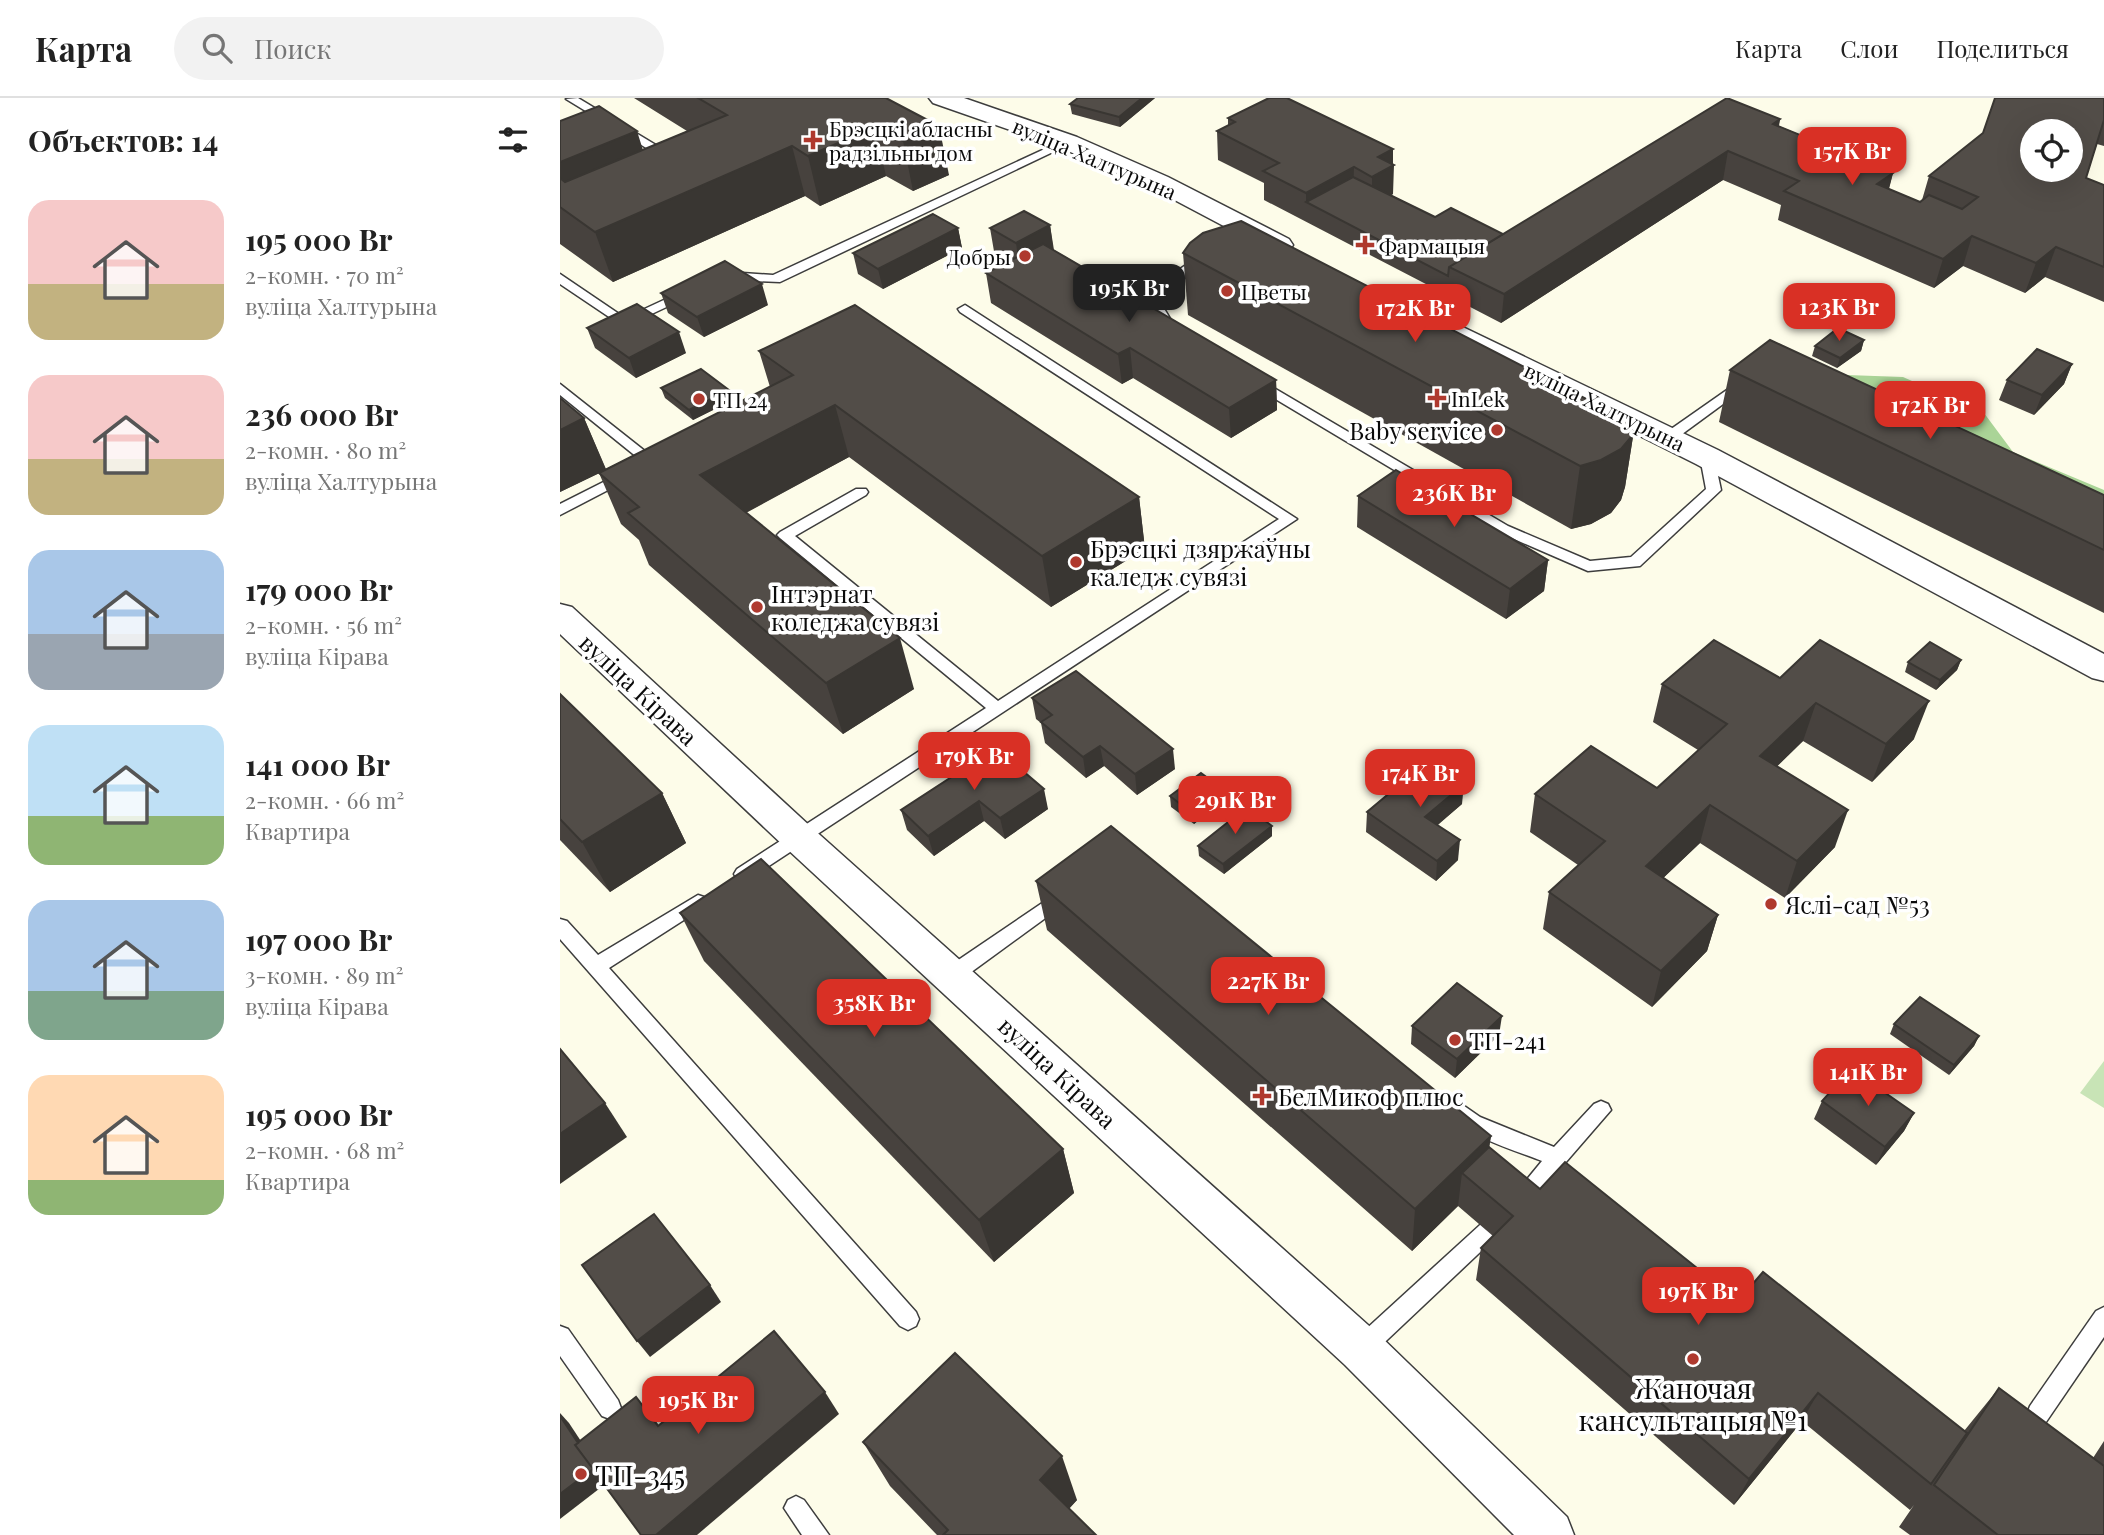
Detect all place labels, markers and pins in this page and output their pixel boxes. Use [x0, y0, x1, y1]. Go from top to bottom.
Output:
place label: Брэсцкі абласны радзільны дом [829, 114, 993, 166]
pin: 157K Br [1787, 127, 1917, 187]
marker: Брэсцкі абласны радзільны дом [803, 130, 823, 150]
place label: Фармацыя [1379, 231, 1485, 259]
marker: Фармацыя [1357, 237, 1373, 253]
place label: Добры [947, 242, 1011, 270]
marker: Добры [1017, 248, 1033, 264]
pin: 195K Br [1064, 264, 1194, 324]
place label: Цветы [1241, 277, 1307, 305]
marker: Цветы [1219, 283, 1235, 299]
pin: 123K Br [1774, 284, 1904, 343]
pin: 172K Br [1350, 285, 1480, 344]
pin: 172K Br [1865, 382, 1995, 441]
place label: InLek [1451, 384, 1506, 412]
place label: ТП 24 [713, 385, 768, 413]
marker: InLek [1429, 390, 1445, 406]
marker: ТП 24 [691, 391, 707, 407]
place label: Baby service [1349, 414, 1483, 446]
marker: Baby service [1489, 422, 1505, 438]
pin: 236K Br [1389, 470, 1519, 529]
place label: Брэсцкі дзяржаўны каледж сувязі [1090, 532, 1311, 592]
marker: Брэсцкі дзяржаўны каледж сувязі [1068, 554, 1084, 570]
place label: Інтэрнат коледжа сувязі [771, 577, 939, 637]
marker: Інтэрнат коледжа сувязі [749, 599, 765, 615]
pin: 179K Br [909, 732, 1039, 792]
pin: 174K Br [1355, 750, 1485, 809]
pin: 291K Br [1170, 776, 1300, 836]
place label: Яслі-сад №53 [1784, 888, 1930, 920]
marker: Яслі-сад №53 [1763, 896, 1779, 912]
pin: 227K Br [1203, 958, 1333, 1017]
pin: 358K Br [809, 979, 939, 1039]
place label: ТП-241 [1469, 1024, 1546, 1056]
marker: ТП-241 [1447, 1032, 1463, 1048]
pin: 141K Br [1803, 1048, 1933, 1108]
place label: БелМикоф плюс [1278, 1080, 1464, 1112]
marker: БелМикоф плюс [1252, 1086, 1272, 1106]
pin: 197K Br [1633, 1268, 1763, 1327]
marker: Жаночая кансультацыя №1 [1685, 1351, 1701, 1367]
place label: Жаночая кансультацыя №1 [1579, 1369, 1807, 1438]
pin: 195K Br [633, 1376, 763, 1436]
place label: ТП-345 [595, 1456, 685, 1493]
marker: ТП-345 [573, 1466, 589, 1482]

